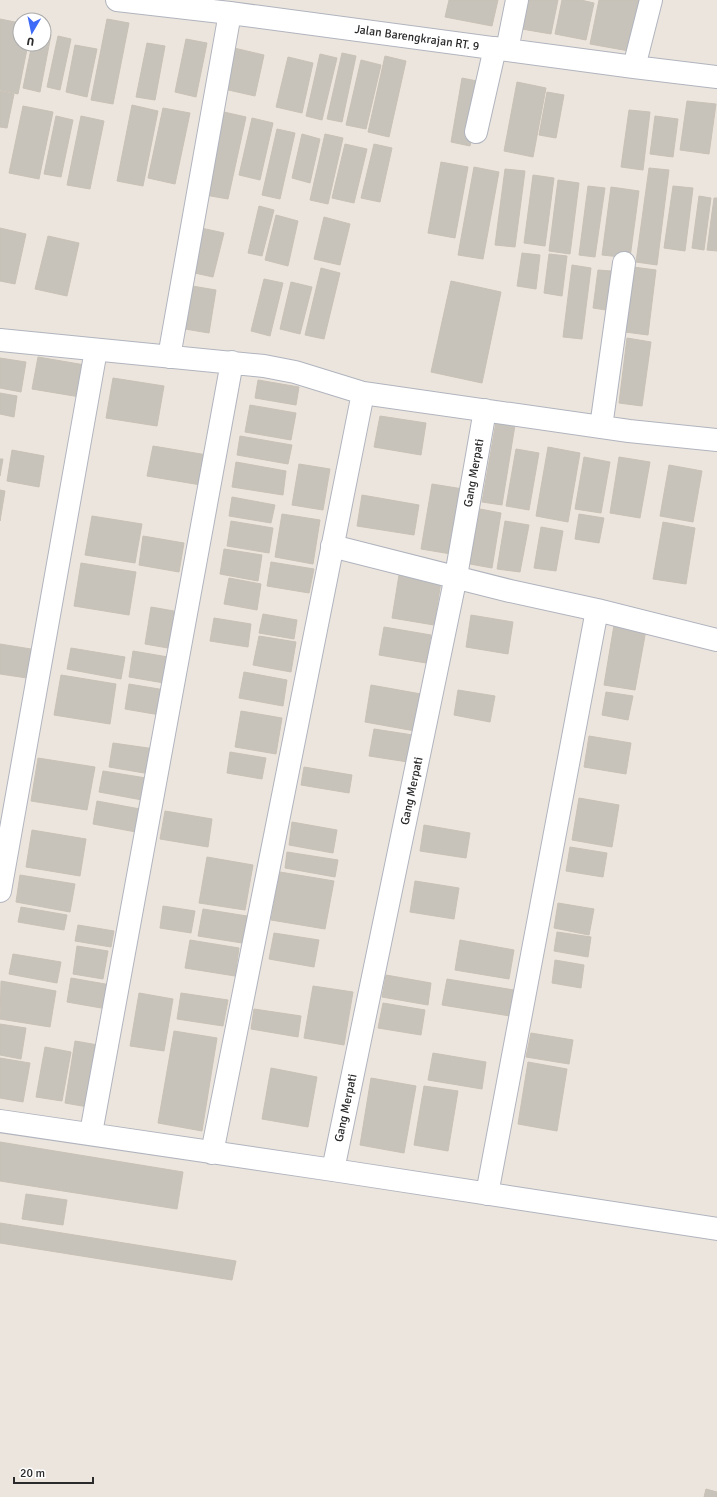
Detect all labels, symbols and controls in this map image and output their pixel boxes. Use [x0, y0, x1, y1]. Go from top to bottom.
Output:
north arrow [12, 12, 52, 52]
street label: Jalan Barengkrajan RT. 9 [354, 22, 480, 54]
text: U [26, 34, 35, 48]
street label: Gang Merpati [461, 438, 487, 508]
street label: Gang Merpati [397, 756, 427, 826]
street label: Gang Merpati [331, 1073, 361, 1143]
scale bar [14, 1459, 93, 1485]
text: 20 m [20, 1466, 45, 1481]

